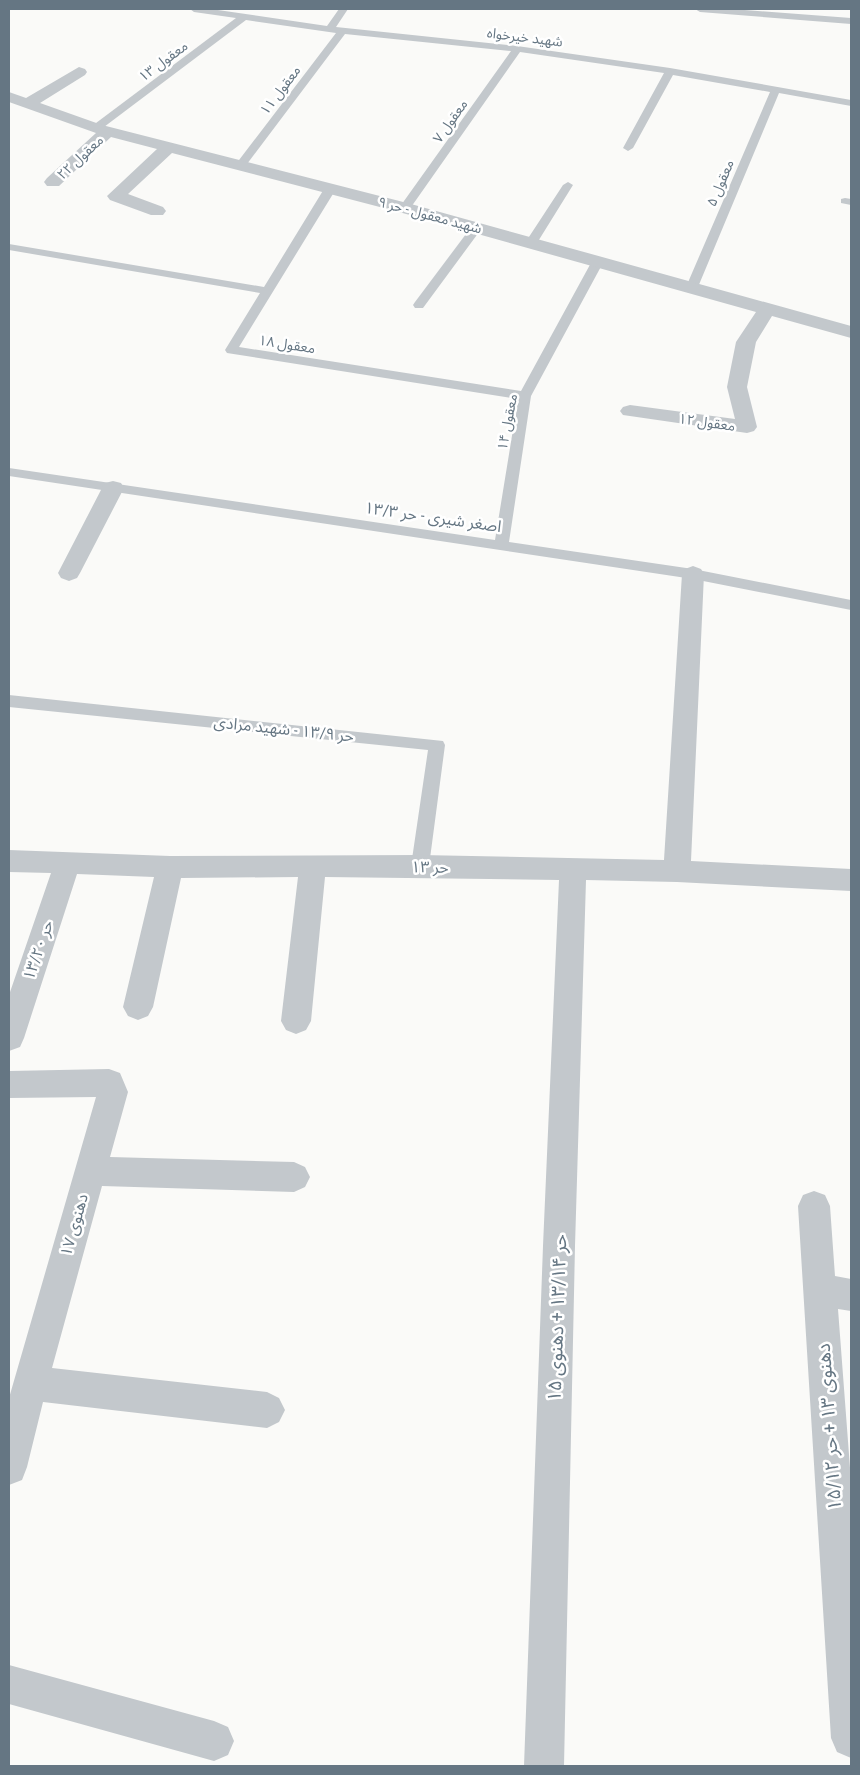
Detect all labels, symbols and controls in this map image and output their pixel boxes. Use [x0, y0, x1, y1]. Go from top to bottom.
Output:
street label: شهید خیرخواه [486, 24, 564, 51]
street label: معقول ۱۳ [135, 37, 191, 85]
street label: معقول ۱۱ [256, 62, 304, 118]
street label: معقول ۷ [429, 96, 471, 146]
street label: معقول ۲۲ [54, 132, 107, 183]
street label: معقول ۵ [703, 157, 738, 209]
street label: شهید معقول - حر ۹ [376, 193, 484, 238]
street label: معقول ۱۸ [257, 332, 316, 357]
street label: معقول ۱۴ [494, 392, 521, 452]
street label: معقول ۱۲ [677, 410, 736, 435]
street label: اصغر شیری - حر ۱۳/۳ [363, 498, 503, 536]
street label: حر ۱۳/۹ - شهید مرادی [213, 712, 355, 746]
street label: حر ۱۳ [411, 857, 449, 877]
street label: حر ۱۳/۲۰ [19, 918, 57, 982]
street label: دهنوی ۱۷ [56, 1192, 92, 1258]
street label: حر ۱۳/۱۴ + دهنوی ۱۵ [543, 1234, 571, 1402]
street label: دهنوی ۱۳ + حر ۱۵/۱۲ [812, 1343, 846, 1511]

